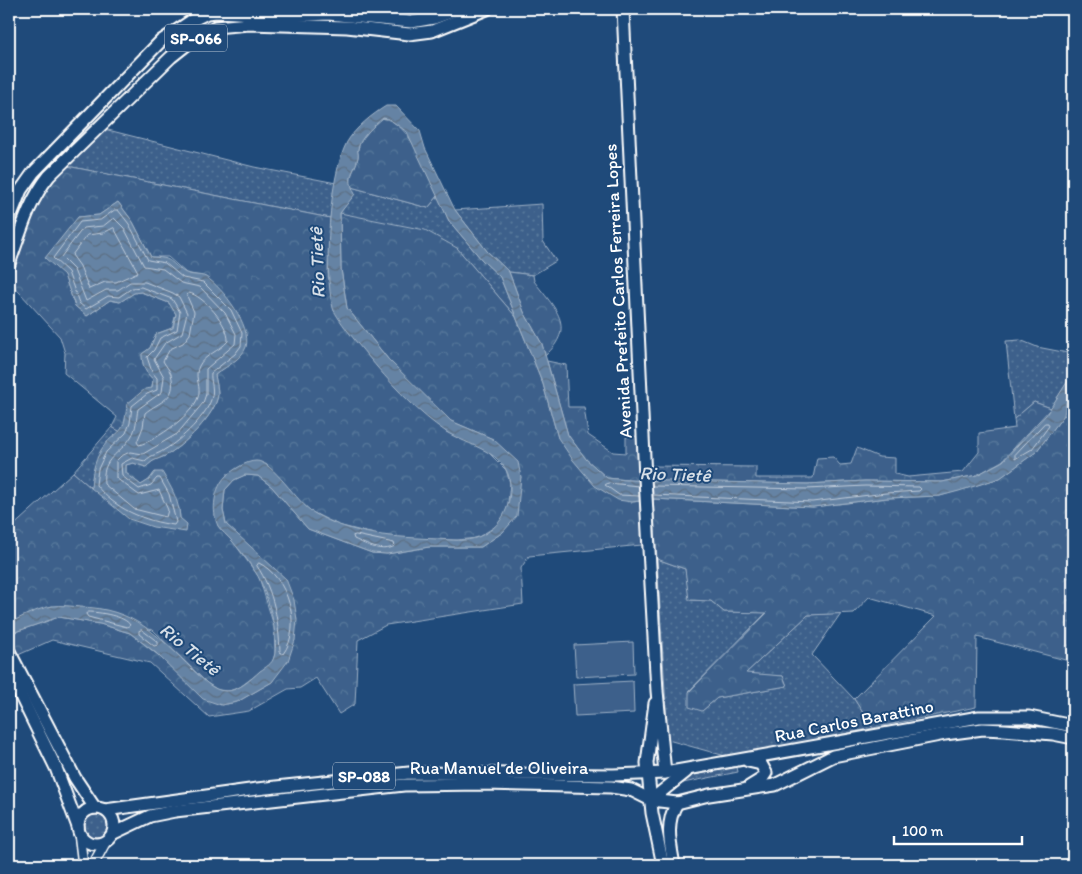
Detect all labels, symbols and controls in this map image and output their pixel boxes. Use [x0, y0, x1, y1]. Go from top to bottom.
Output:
road number: SP-066 [165, 24, 227, 52]
street label: Avenida Prefeito Carlos Ferreira Lopes [599, 143, 637, 439]
water label: Rio Tietê [304, 225, 330, 299]
water label: Rio Tietê [639, 461, 713, 487]
water label: Rio Tietê [155, 618, 226, 682]
street label: Rua Carlos Barattino [773, 695, 935, 747]
street label: Rua Manuel de Oliveira [410, 757, 589, 779]
road number: SP-088 [333, 762, 395, 789]
scale bar [894, 814, 1022, 846]
text: 100 m [902, 822, 944, 840]

